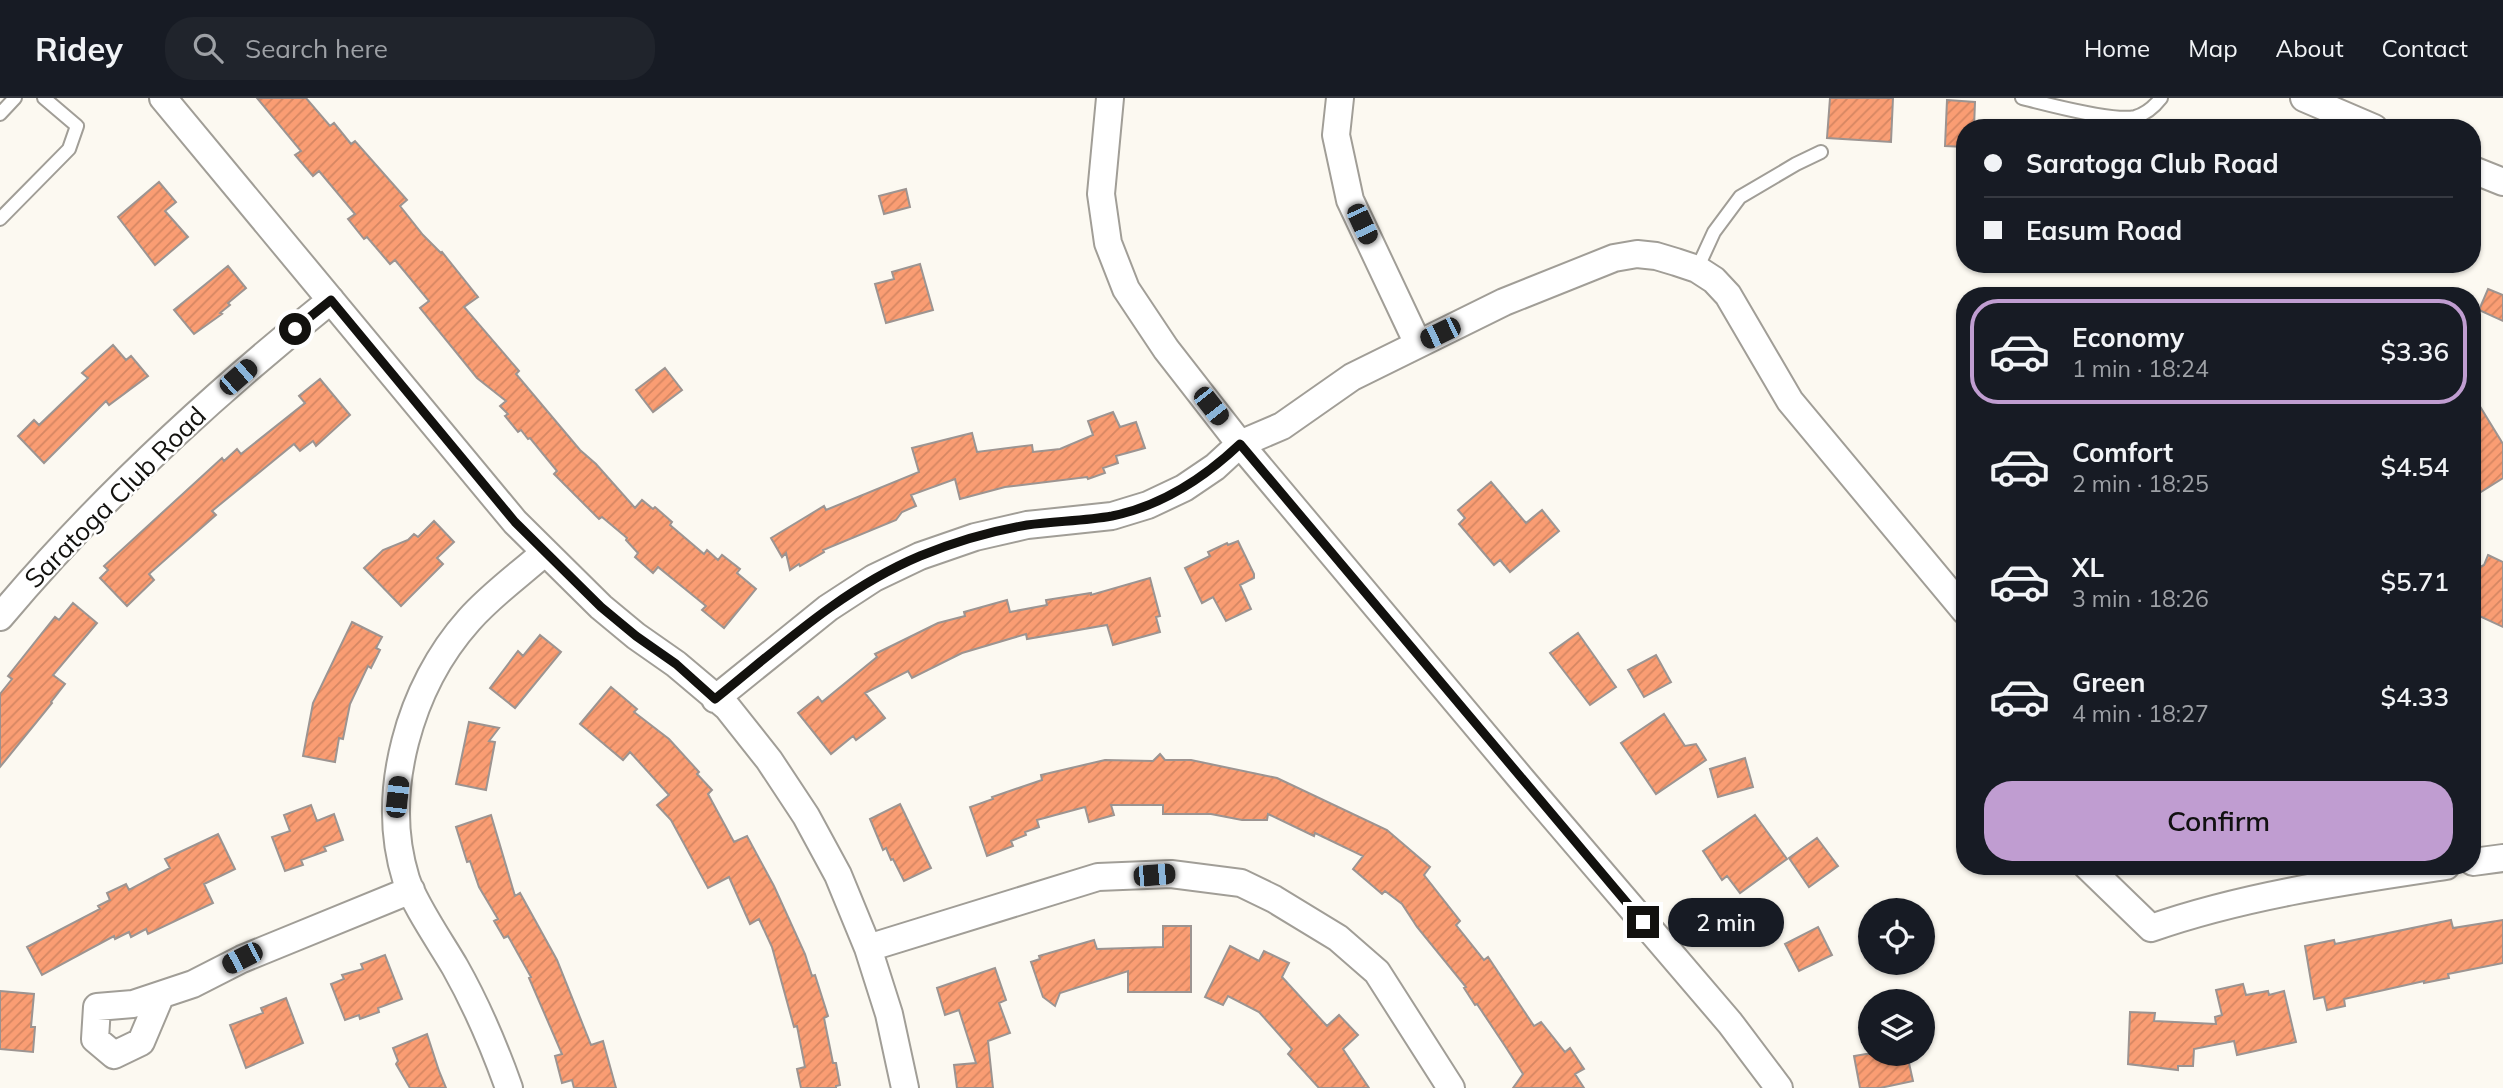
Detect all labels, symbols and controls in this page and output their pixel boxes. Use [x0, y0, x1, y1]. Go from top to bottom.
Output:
search box [165, 17, 655, 80]
text: Ridey [35, 28, 123, 69]
icon: search [189, 29, 227, 67]
text: Search here [245, 32, 388, 65]
text: Home [2084, 33, 2150, 63]
text: Map [2188, 33, 2238, 63]
text: About [2276, 33, 2344, 63]
text: Contact [2382, 33, 2468, 63]
text: Saratoga Club Road [2026, 147, 2279, 180]
car [1344, 201, 1381, 247]
text: Easum Road [2026, 214, 2182, 247]
route start [279, 313, 311, 345]
car [1417, 314, 1464, 352]
icon: car [1988, 320, 2051, 383]
text: Economy [2072, 321, 2184, 354]
text: $3.36 [2380, 335, 2449, 368]
text: 1 min · 18:24 [2072, 354, 2209, 383]
car [216, 355, 261, 399]
car [1190, 383, 1233, 429]
street label: Saratoga Club Road [17, 399, 213, 595]
icon: car [1988, 435, 2051, 498]
text: Comfort [2072, 436, 2173, 469]
text: $4.54 [2380, 450, 2449, 483]
text: 2 min · 18:25 [2072, 469, 2209, 498]
icon: car [1988, 550, 2051, 613]
text: XL [2072, 551, 2104, 584]
text: $5.71 [2380, 565, 2449, 598]
text: 3 min · 18:26 [2072, 584, 2209, 613]
icon: car [1988, 665, 2051, 728]
text: Green [2072, 666, 2145, 699]
text: $4.33 [2380, 680, 2449, 713]
text: 4 min · 18:27 [2072, 699, 2209, 728]
car [385, 775, 410, 819]
button: Confirm [1984, 781, 2453, 861]
car [1133, 863, 1176, 887]
callout: 2 min [1668, 898, 1783, 946]
map controls [1858, 898, 1935, 1066]
button: locate [1858, 898, 1935, 975]
route end [1627, 906, 1659, 938]
text: 2 min [1696, 908, 1756, 937]
car [219, 939, 266, 977]
button: layers [1858, 989, 1935, 1066]

